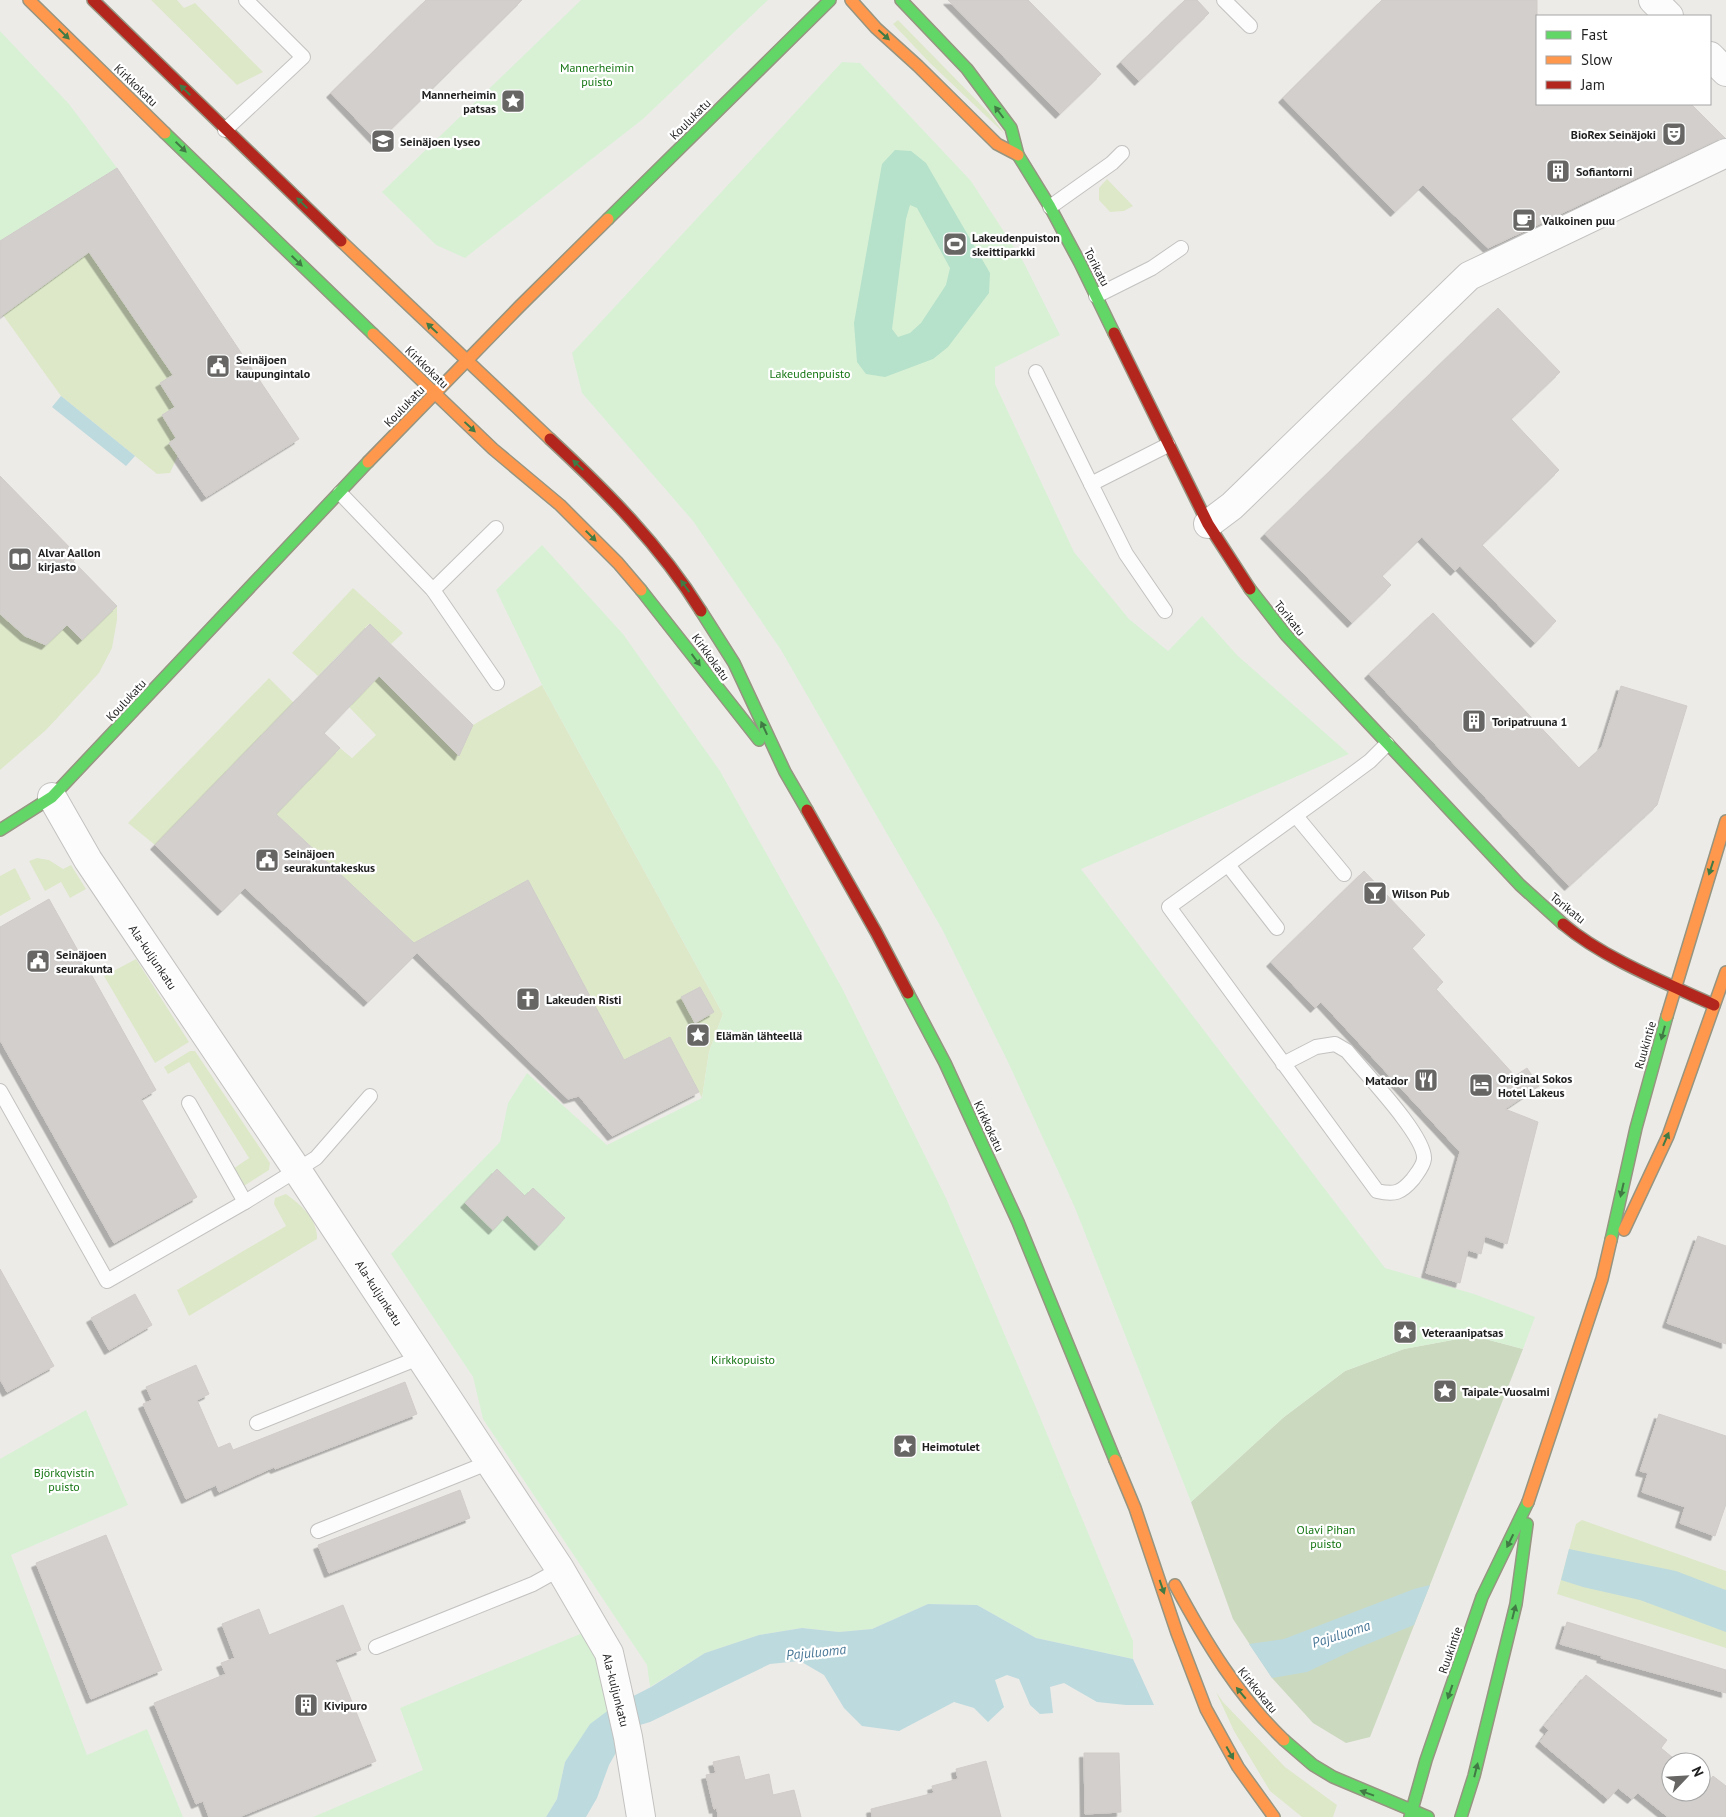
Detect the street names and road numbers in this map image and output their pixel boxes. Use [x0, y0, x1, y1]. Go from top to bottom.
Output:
street label: Kirkkokatu [111, 61, 161, 109]
street label: Koulukatu [666, 95, 714, 143]
street label: Torikatu [1081, 245, 1113, 289]
street label: Kirkkokatu [402, 343, 452, 391]
street label: Koulukatu [381, 382, 427, 430]
street label: Torikatu [1271, 597, 1309, 639]
street label: Kirkkokatu [689, 630, 733, 684]
street label: Koulukatu [103, 676, 149, 724]
street label: Torikatu [1547, 889, 1589, 927]
street label: Ala-kuljunkatu [126, 922, 180, 992]
street label: Ruukintie [1631, 1019, 1659, 1071]
street label: Kirkkokatu [971, 1098, 1007, 1154]
street label: Ala-kuljunkatu [352, 1257, 406, 1329]
street label: Ruukintie [1435, 1624, 1465, 1676]
street label: Ala-kuljunkatu [600, 1652, 632, 1728]
street label: Kirkkokatu [1235, 1664, 1281, 1716]

